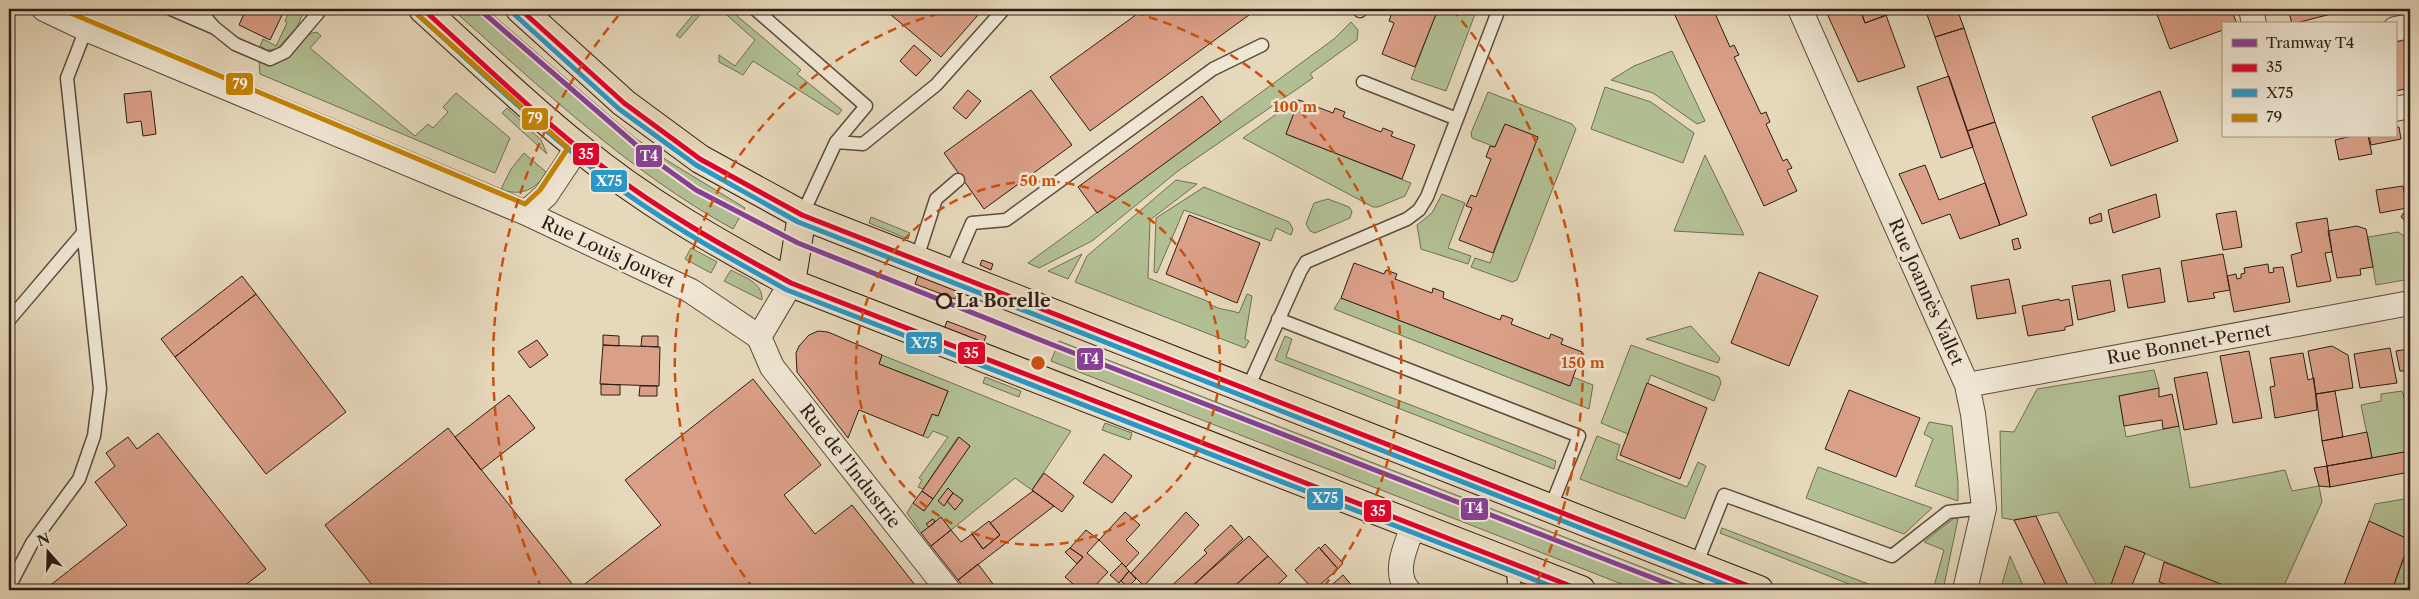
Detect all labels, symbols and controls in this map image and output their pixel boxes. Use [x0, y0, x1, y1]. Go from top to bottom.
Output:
legend [2222, 22, 2396, 138]
text: Tramway T4 [2266, 33, 2354, 52]
text: 35 [2266, 57, 2282, 76]
line badge: 79 [225, 72, 254, 96]
text: 79 [232, 75, 248, 93]
text: X75 [2265, 83, 2293, 102]
text: 100 m [1273, 97, 1317, 116]
line badge: 79 [521, 107, 549, 131]
text: 79 [2266, 107, 2282, 126]
text: 79 [527, 109, 543, 127]
line badge: 35 [572, 142, 600, 166]
line badge: T4 [635, 144, 663, 168]
text: 35 [578, 145, 594, 163]
text: T4 [640, 147, 658, 165]
line badge: X75 [590, 169, 628, 193]
text: 50 m [1020, 171, 1056, 190]
text: X75 [595, 172, 623, 190]
street label: Rue Louis Jouvet [538, 211, 679, 293]
street label: Rue Joannès Vallet [1884, 215, 1969, 369]
place label: La Borelle [956, 290, 1051, 312]
marker: La Borelle [936, 293, 952, 309]
street label: Rue Bonnet-Pernet [2105, 319, 2274, 369]
line badge: X75 [905, 331, 943, 355]
text: X75 [910, 334, 938, 352]
line badge: 35 [957, 341, 986, 365]
text: 35 [963, 344, 979, 362]
line badge: T4 [1076, 347, 1104, 371]
text: T4 [1081, 350, 1099, 368]
text: 150 m [1561, 353, 1605, 372]
centre of rings [1029, 354, 1047, 372]
street label: Rue de l'Industrie [795, 400, 905, 532]
line badge: X75 [1306, 487, 1344, 511]
text: X75 [1311, 489, 1339, 507]
line badge: T4 [1460, 497, 1489, 521]
line badge: 35 [1363, 499, 1392, 523]
text: T4 [1465, 499, 1483, 517]
text: 35 [1370, 502, 1386, 520]
north arrow [22, 526, 72, 576]
text: N [35, 529, 52, 550]

